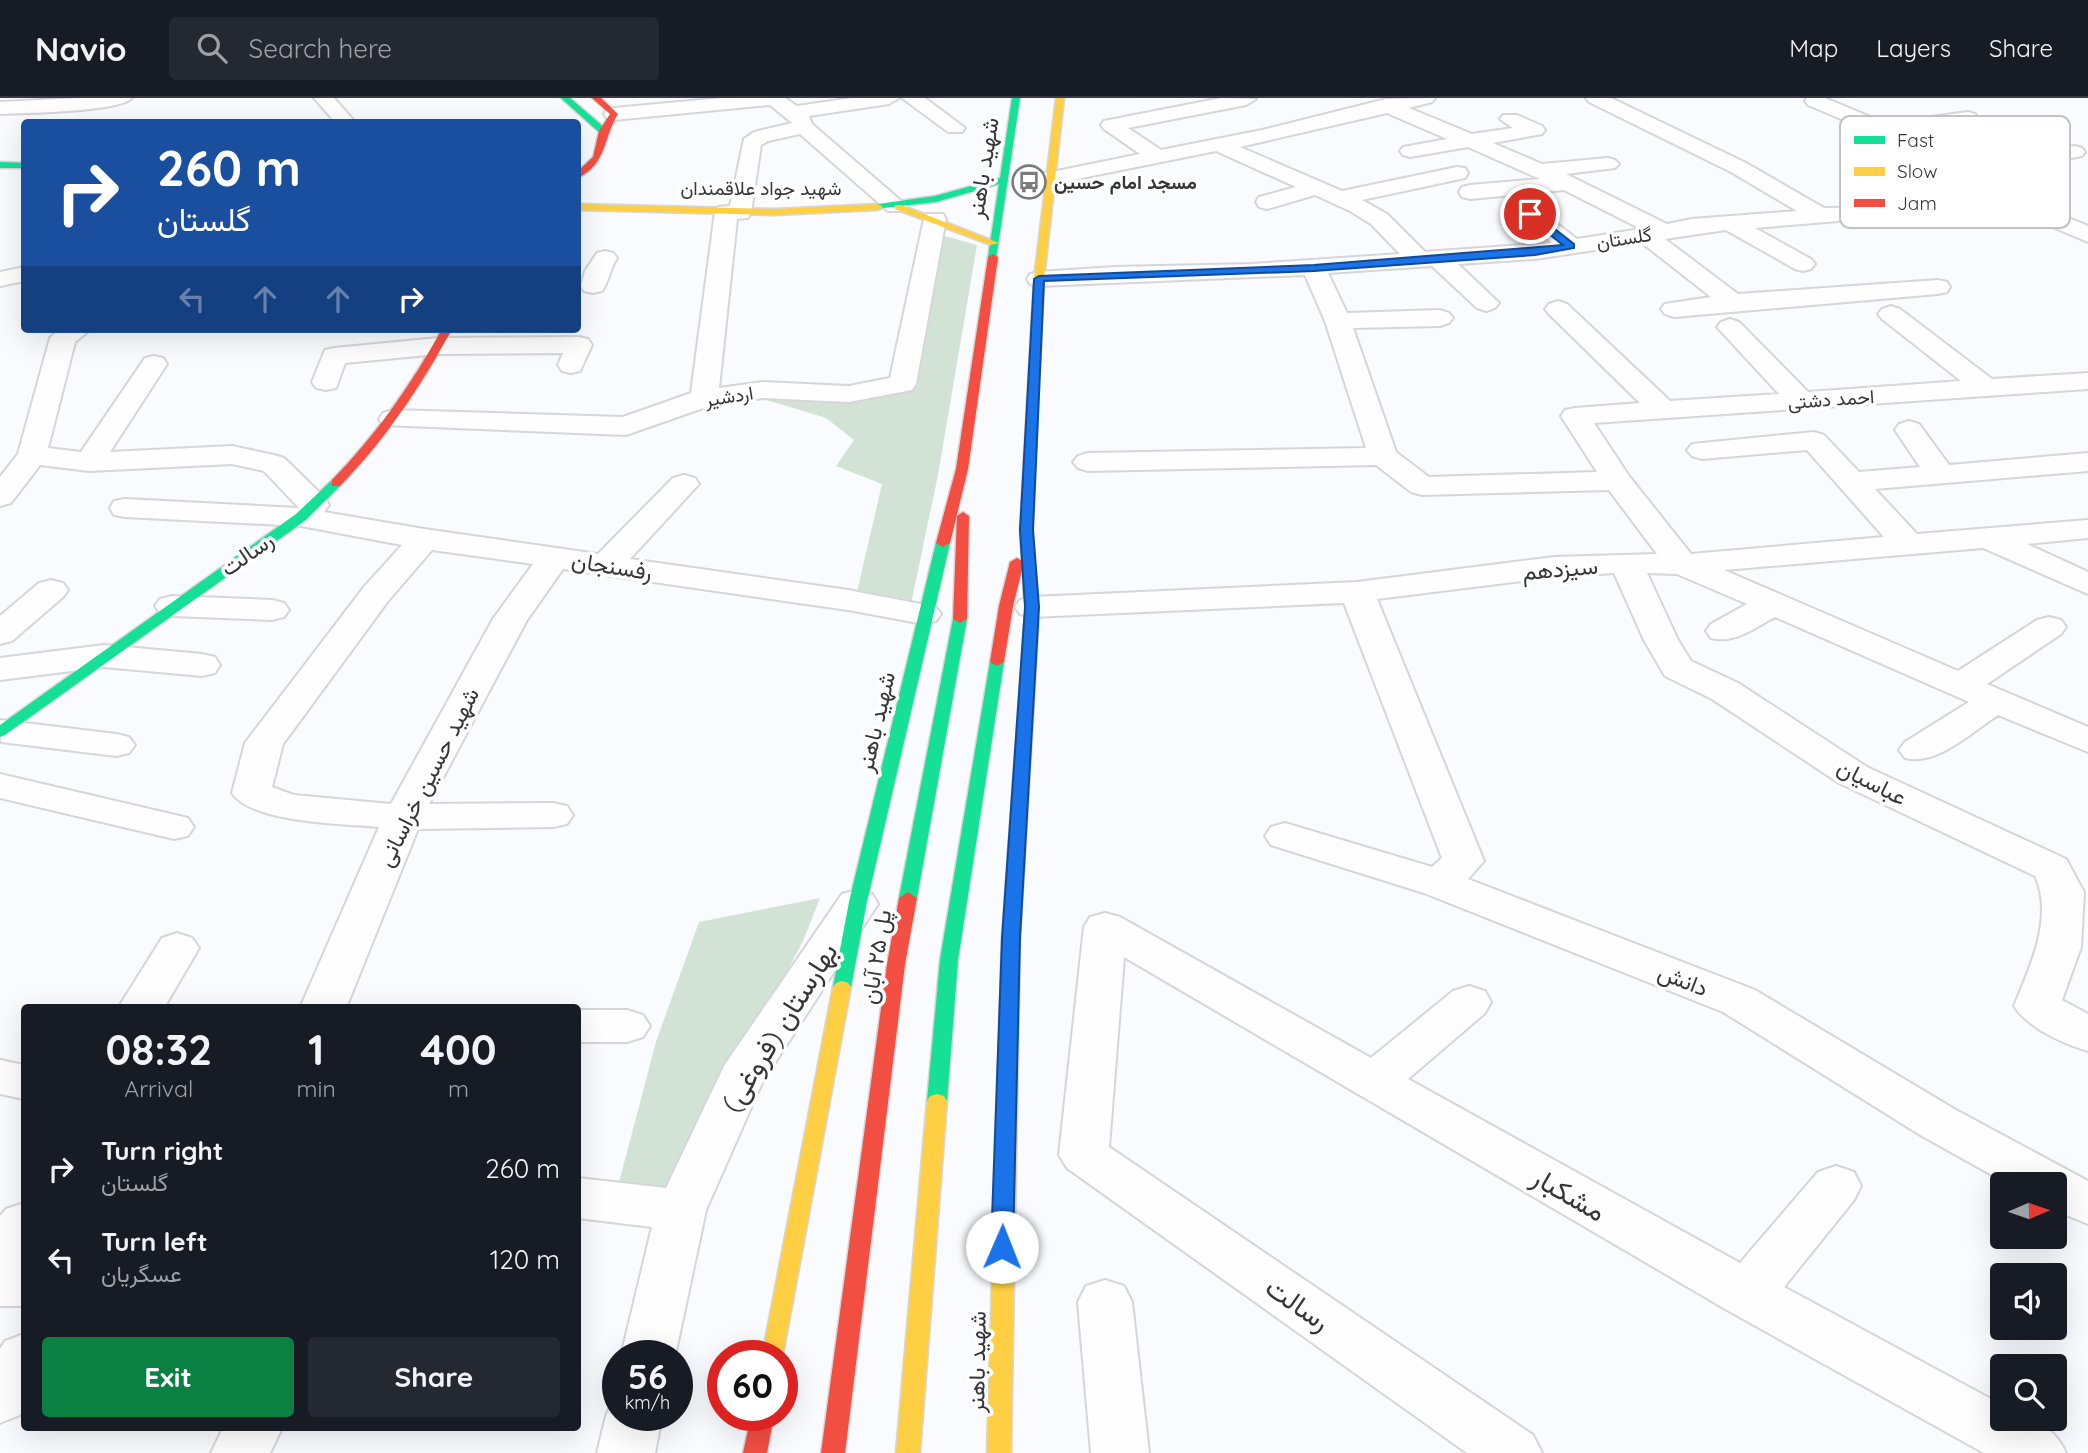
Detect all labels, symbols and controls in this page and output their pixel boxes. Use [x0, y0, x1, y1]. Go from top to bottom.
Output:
search box [169, 17, 659, 80]
text: Navio [35, 28, 127, 69]
icon: search [193, 29, 231, 67]
text: Search here [249, 32, 392, 65]
text: Map [1789, 33, 1838, 63]
text: Layers [1876, 33, 1951, 63]
text: Share [1989, 33, 2053, 63]
street label: شهید باهنر [960, 115, 1006, 222]
legend [1840, 116, 2070, 228]
text: Fast [1897, 128, 1934, 152]
text: 260 m [157, 137, 301, 198]
icon: right [42, 147, 133, 238]
text: Slow [1897, 159, 1938, 183]
bus stop icon: مسجد امام حسین [1010, 163, 1048, 201]
place label: مسجد امام حسین [1054, 170, 1197, 195]
street label: شهید جواد علاقمندان [680, 176, 842, 200]
pin [1500, 184, 1560, 244]
text: Jam [1897, 191, 1937, 215]
icon: arrive [1511, 195, 1549, 233]
text: گلستان [157, 199, 251, 239]
street label: گلستان [1595, 222, 1653, 254]
icon: left [173, 280, 211, 318]
icon: ahead [246, 280, 284, 318]
icon: ahead [319, 280, 357, 318]
icon: right [392, 280, 430, 318]
street label: اردشیر [702, 380, 755, 412]
street label: احمد دشتی [1787, 384, 1875, 414]
street label: رسالت [215, 525, 279, 583]
street label: رفسنجان [570, 545, 654, 587]
street label: سیزدهم [1521, 551, 1599, 587]
street label: شهید باهنر [850, 669, 902, 776]
street label: شهید حسین خراسانی [370, 682, 486, 872]
street label: عباسیان [1833, 752, 1912, 811]
street label: پل ۲۵ آبان [854, 908, 899, 1007]
street label: بهارستان (فروغی) [713, 936, 845, 1118]
street label: دانش [1654, 957, 1712, 1002]
text: 08:32 [105, 1023, 212, 1076]
text: 1 [308, 1023, 324, 1076]
text: 400 [420, 1023, 497, 1076]
text: Arrival [124, 1074, 193, 1103]
text: min [297, 1074, 336, 1103]
text: m [448, 1074, 469, 1103]
text: Turn right [101, 1134, 223, 1167]
icon: right [42, 1150, 80, 1188]
text: 260 m [485, 1152, 560, 1185]
street label: مشکبار [1525, 1158, 1612, 1229]
text: گلستان [101, 1168, 168, 1197]
north arrow [1990, 1172, 2067, 1250]
map controls [1990, 1172, 2067, 1431]
position arrow [965, 1210, 1039, 1284]
text: Turn left [101, 1225, 208, 1258]
icon: left [42, 1241, 80, 1279]
text: 120 m [490, 1243, 560, 1276]
text: عسگریان [101, 1259, 182, 1288]
button: sound [1990, 1263, 2067, 1340]
street label: رسالت [1259, 1269, 1337, 1339]
street label: شهید باهنر [961, 1311, 993, 1414]
button: Exit [42, 1337, 294, 1417]
button: Share [308, 1337, 560, 1417]
speed limit sign: 60 [707, 1340, 798, 1431]
text: 56 [628, 1354, 667, 1398]
button: search [1990, 1354, 2067, 1431]
text: km/h [625, 1391, 670, 1414]

